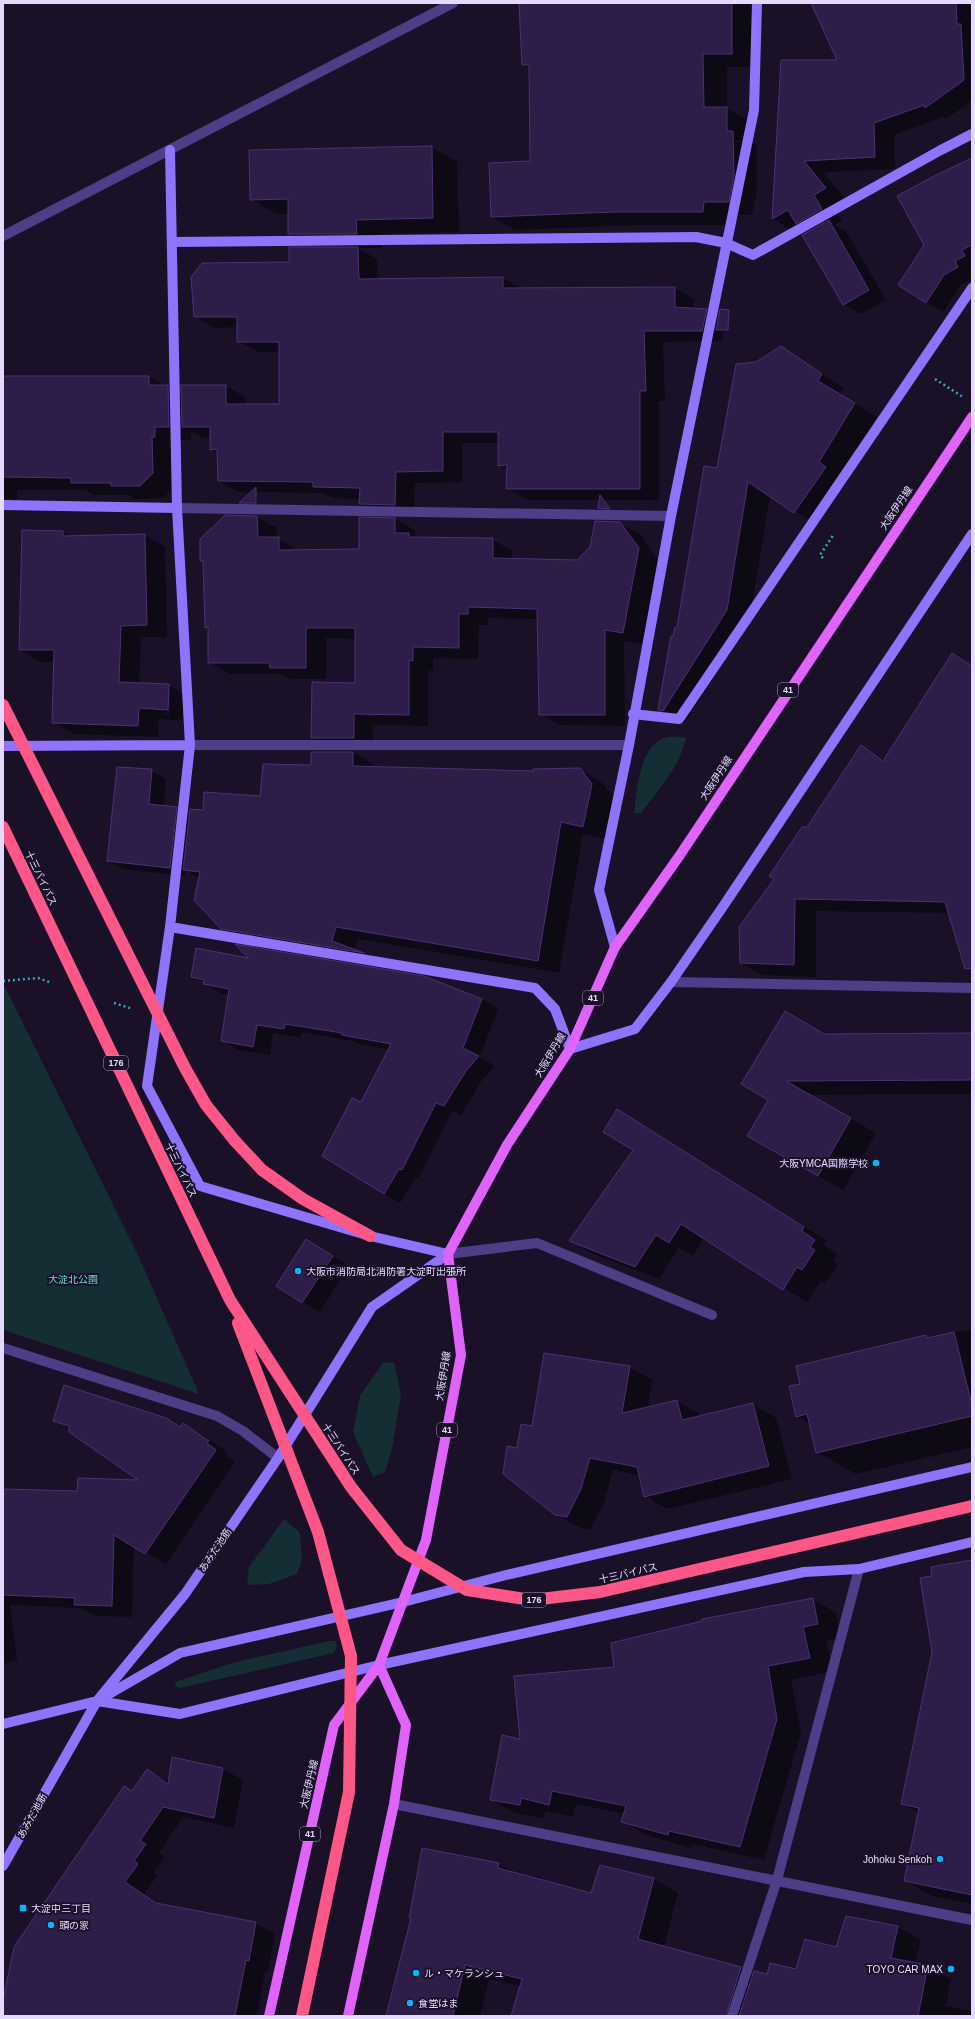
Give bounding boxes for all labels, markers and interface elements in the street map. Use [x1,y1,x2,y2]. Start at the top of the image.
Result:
street label: 大阪伊丹線 [877,484,915,532]
road number: 41 [778,683,798,697]
street label: 大阪伊丹線 [698,754,734,802]
street label: 十三バイパス [23,849,59,907]
road number: 41 [583,991,603,1005]
street label: 大阪伊丹線 [532,1031,568,1079]
road number: 176 [104,1056,128,1070]
street label: 十三バイパス [163,1141,199,1199]
place label: 大阪YMCA国際学校 [779,1158,868,1169]
marker: 大阪YMCA国際学校 [871,1158,881,1168]
marker: 大阪市消防局北消防署大淀町出張所 [293,1266,303,1276]
place label: 大阪市消防局北消防署大淀町出張所 [306,1266,466,1277]
park label: 大淀北公園 [48,1274,98,1285]
street label: 大阪伊丹線 [434,1350,452,1402]
street label: 十三バイパス [320,1421,362,1477]
road number: 41 [437,1423,457,1437]
street label: あみだ池筋 [196,1526,234,1574]
street label: 十三バイパス [598,1561,658,1585]
road number: 176 [522,1593,546,1607]
street label: 大阪伊丹線 [298,1758,320,1810]
street label: あみだ池筋 [15,1791,49,1841]
road number: 41 [300,1827,320,1841]
place label: Johoku Senkoh [863,1854,932,1865]
marker: Johoku Senkoh [935,1854,945,1864]
marker: 大淀中三丁目 [18,1903,28,1913]
place label: 大淀中三丁目 [31,1903,91,1914]
marker: 頭の家 [46,1920,56,1930]
place label: 頭の家 [59,1920,89,1931]
place label: TOYO CAR MAX [867,1964,943,1975]
marker: TOYO CAR MAX [946,1964,956,1974]
marker: ル・マケランシュ [411,1968,421,1978]
place label: ル・マケランシュ [424,1968,504,1979]
marker: 食堂はま [405,1998,415,2008]
place label: 食堂はま [418,1998,458,2009]

